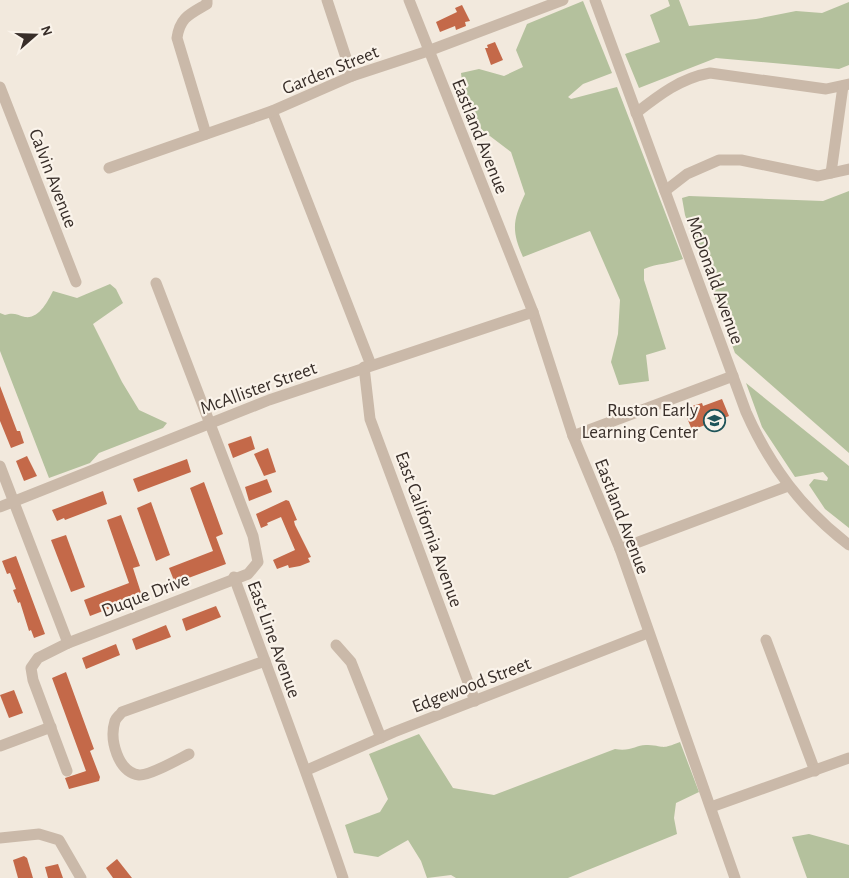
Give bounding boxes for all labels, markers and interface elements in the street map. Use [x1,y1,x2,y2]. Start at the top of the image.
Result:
north arrow [10,10,60,60]
text: N [38,24,55,38]
street label: Garden Street [280,42,381,98]
street label: Eastland Avenue [448,76,511,197]
street label: Calvin Avenue [25,126,80,231]
street label: McDonald Avenue [683,214,746,347]
street label: McAllister Street [198,359,319,418]
place label: Ruston Early Learning Center [582,401,698,442]
school or university icon: Ruston Early Learning Center [702,408,726,432]
street label: East California Avenue [392,449,466,610]
street label: Eastland Avenue [591,456,652,577]
street label: Duque Drive [99,570,192,621]
street label: East Line Avenue [244,578,304,701]
street label: Edgewood Street [410,654,533,717]

